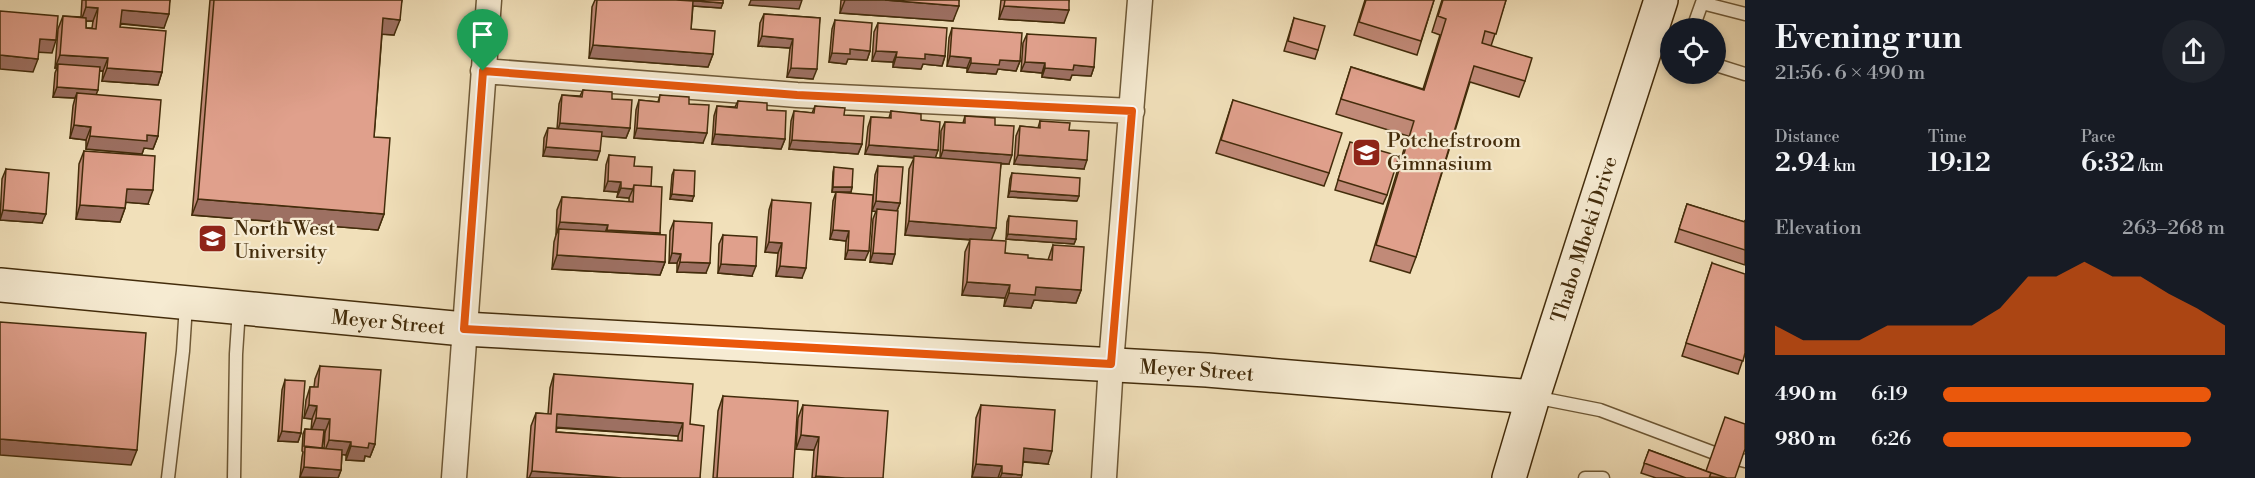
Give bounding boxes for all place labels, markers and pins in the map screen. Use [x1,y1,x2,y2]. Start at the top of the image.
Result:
pin [457,9,508,71]
place label: Potchefstroom Gimnasium [1387,129,1521,177]
school or university icon: Potchefstroom Gimnasium [1350,136,1382,168]
place label: North West University [234,217,335,265]
school or university icon: North West University [197,223,229,255]

